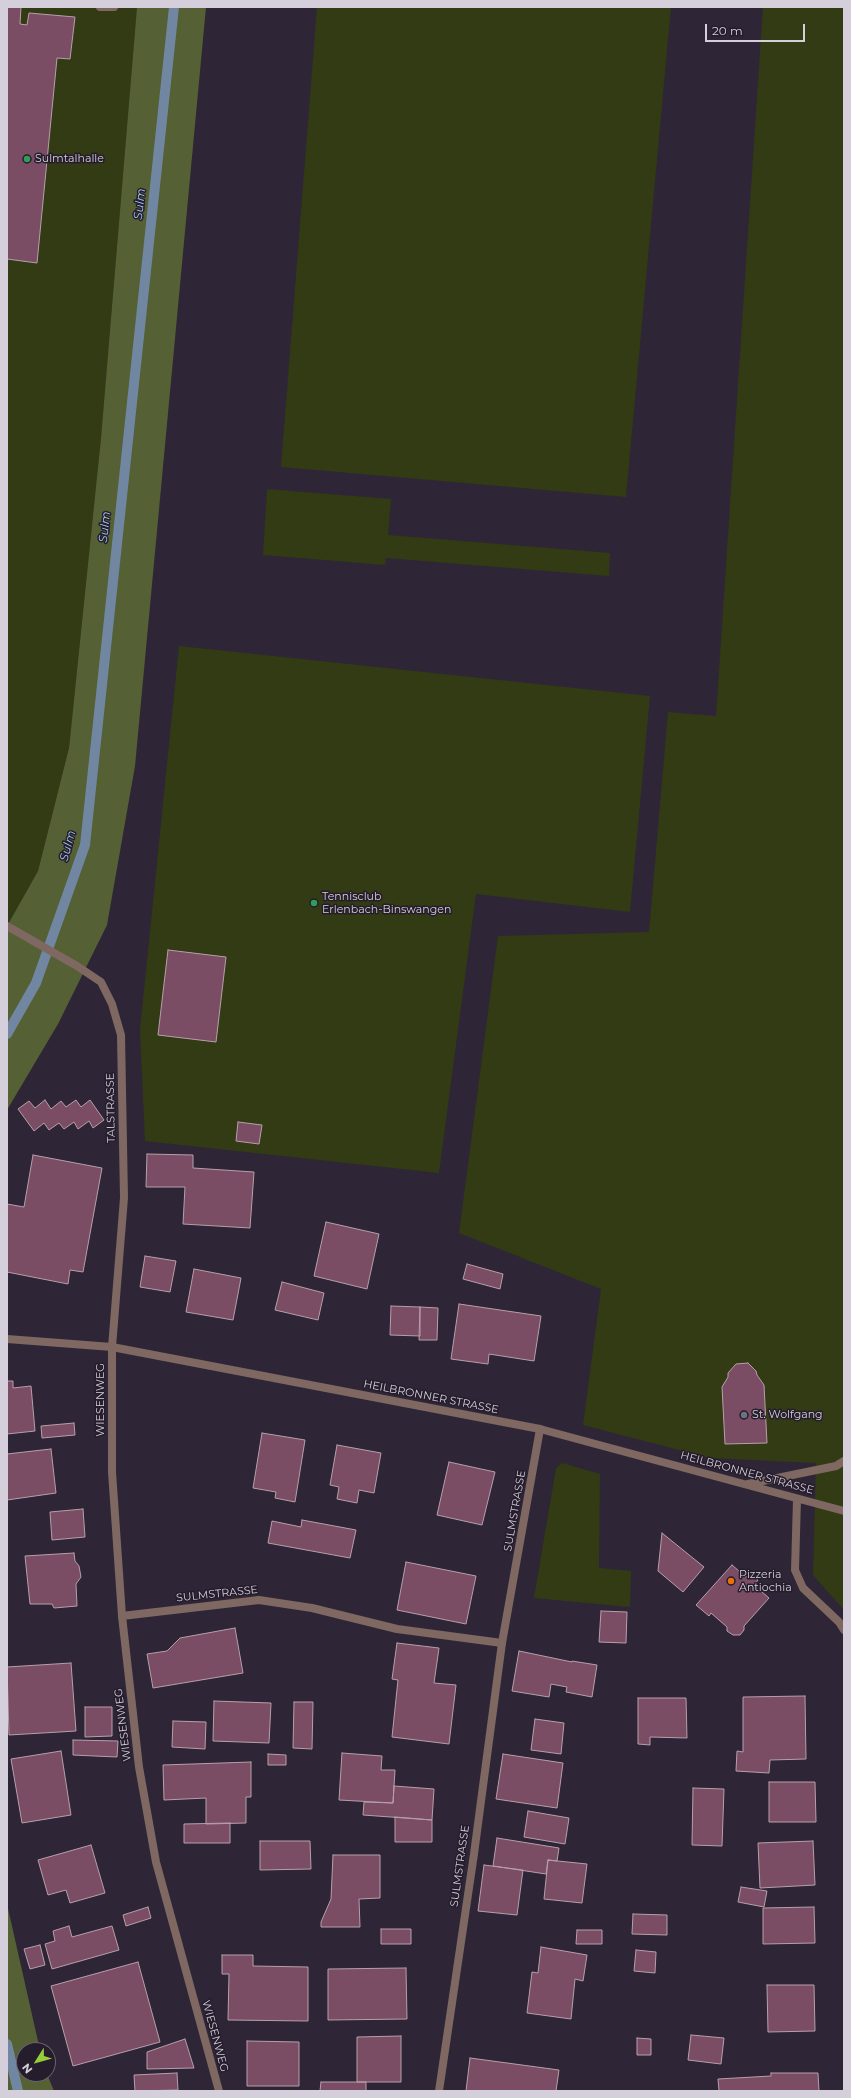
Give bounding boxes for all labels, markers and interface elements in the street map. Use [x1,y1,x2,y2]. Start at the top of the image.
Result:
scale bar [707,16,807,42]
text: 20 m [712,23,743,38]
place label: Sulmtalhalle [35,152,104,166]
marker: Sulmtalhalle [22,154,32,164]
water label: Sulm [131,188,149,220]
water label: Sulm [96,511,114,543]
water label: Sulm [57,829,79,863]
place label: Tennisclub Erlenbach-Binswangen [322,890,451,916]
marker: Tennisclub Erlenbach-Binswangen [309,898,319,908]
street label: TALSTRASSE [104,1073,118,1143]
street label: WIESENWEG [94,1363,108,1437]
street label: HEILBRONNER STRASSE [362,1377,500,1417]
place label: St. Wolfgang [752,1408,823,1422]
marker: St. Wolfgang [739,1410,749,1420]
street label: HEILBRONNER STRASSE [679,1449,815,1497]
street label: SULMSTRASSE [501,1469,529,1553]
place label: Pizzeria Antiochia [739,1568,792,1594]
marker: Pizzeria Antiochia [726,1576,736,1586]
street label: SULMSTRASSE [175,1583,259,1605]
street label: WIESENWEG [112,1688,134,1762]
street label: SULMSTRASSE [448,1824,472,1908]
street label: WIESENWEG [199,1999,231,2073]
north arrow [16,2042,56,2082]
text: N [19,2061,35,2076]

